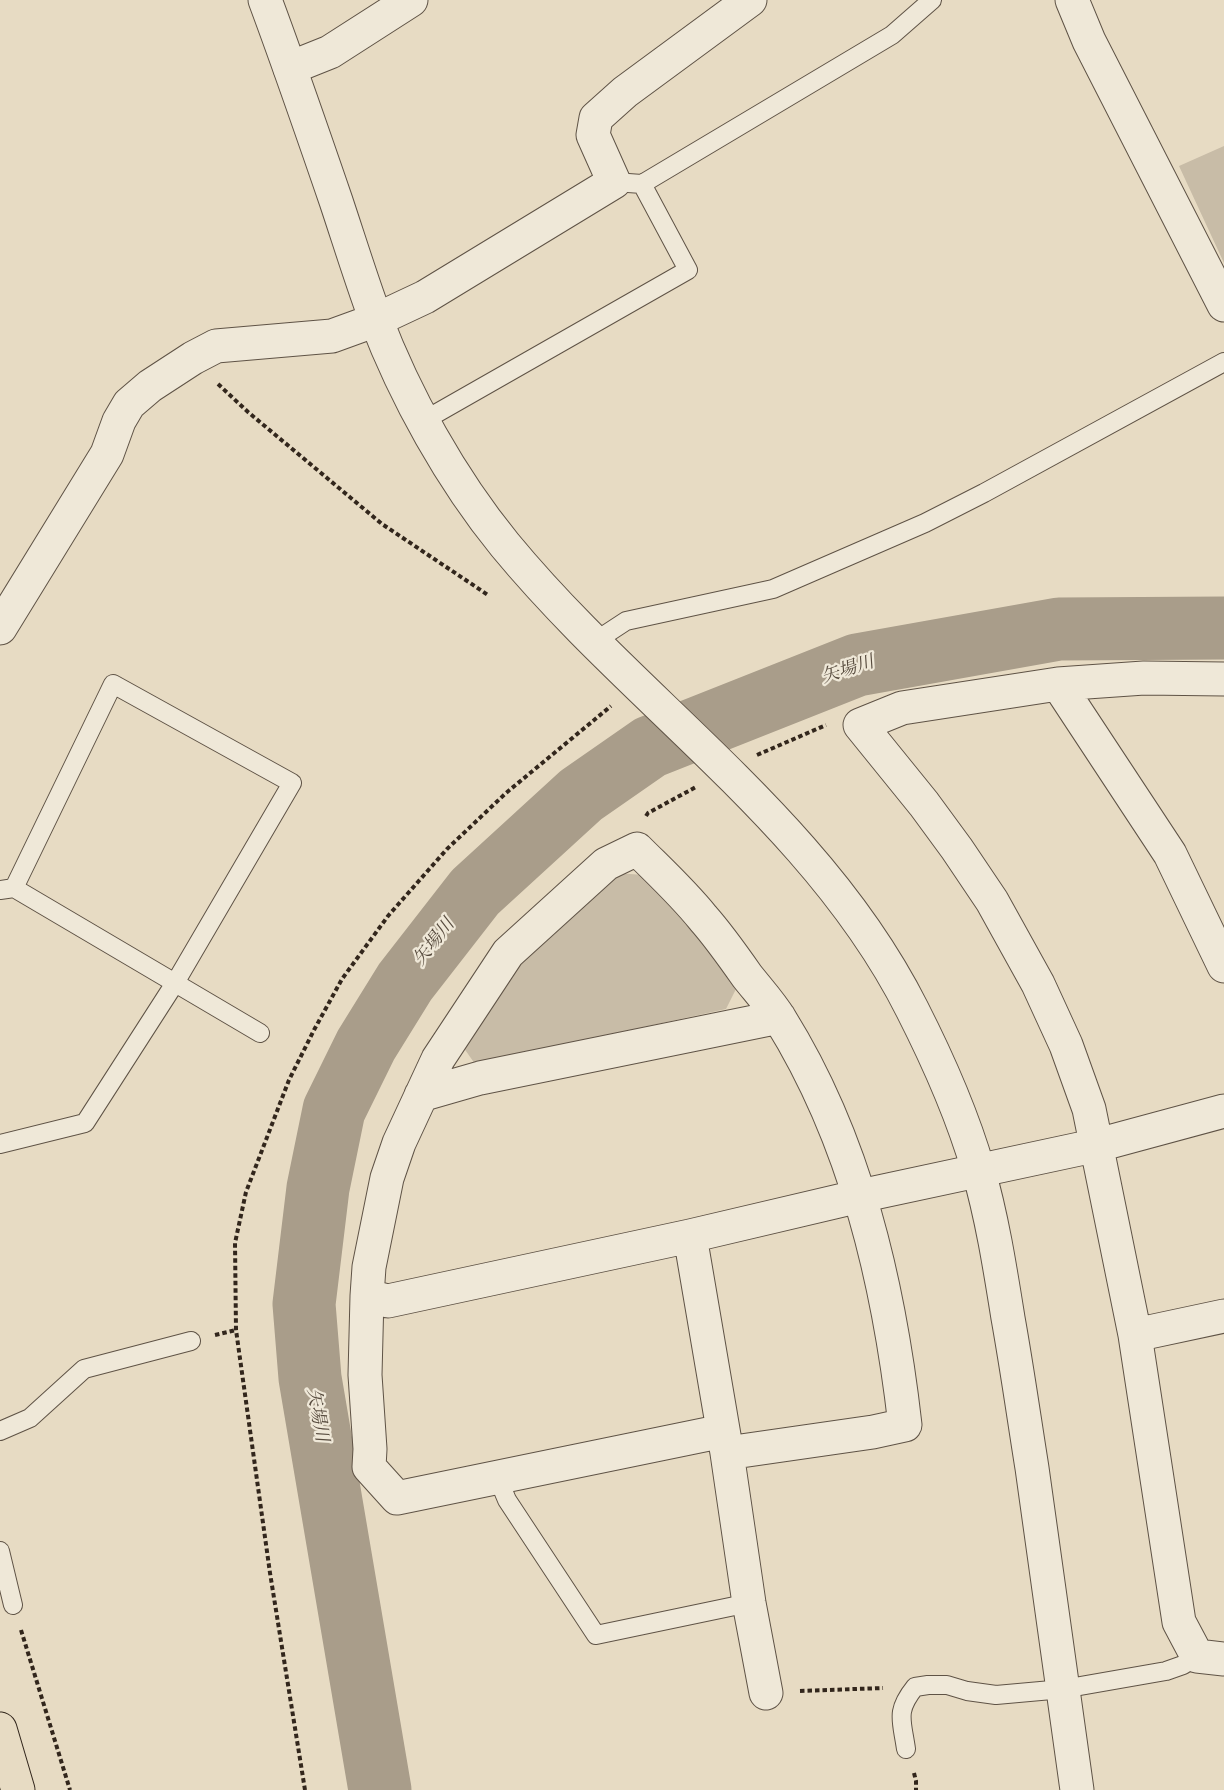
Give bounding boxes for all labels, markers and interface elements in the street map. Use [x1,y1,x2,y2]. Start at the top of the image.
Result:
water label: 矢場川 [819,652,877,690]
water label: 矢場川 [410,915,460,971]
water label: 矢場川 [301,1387,331,1443]

